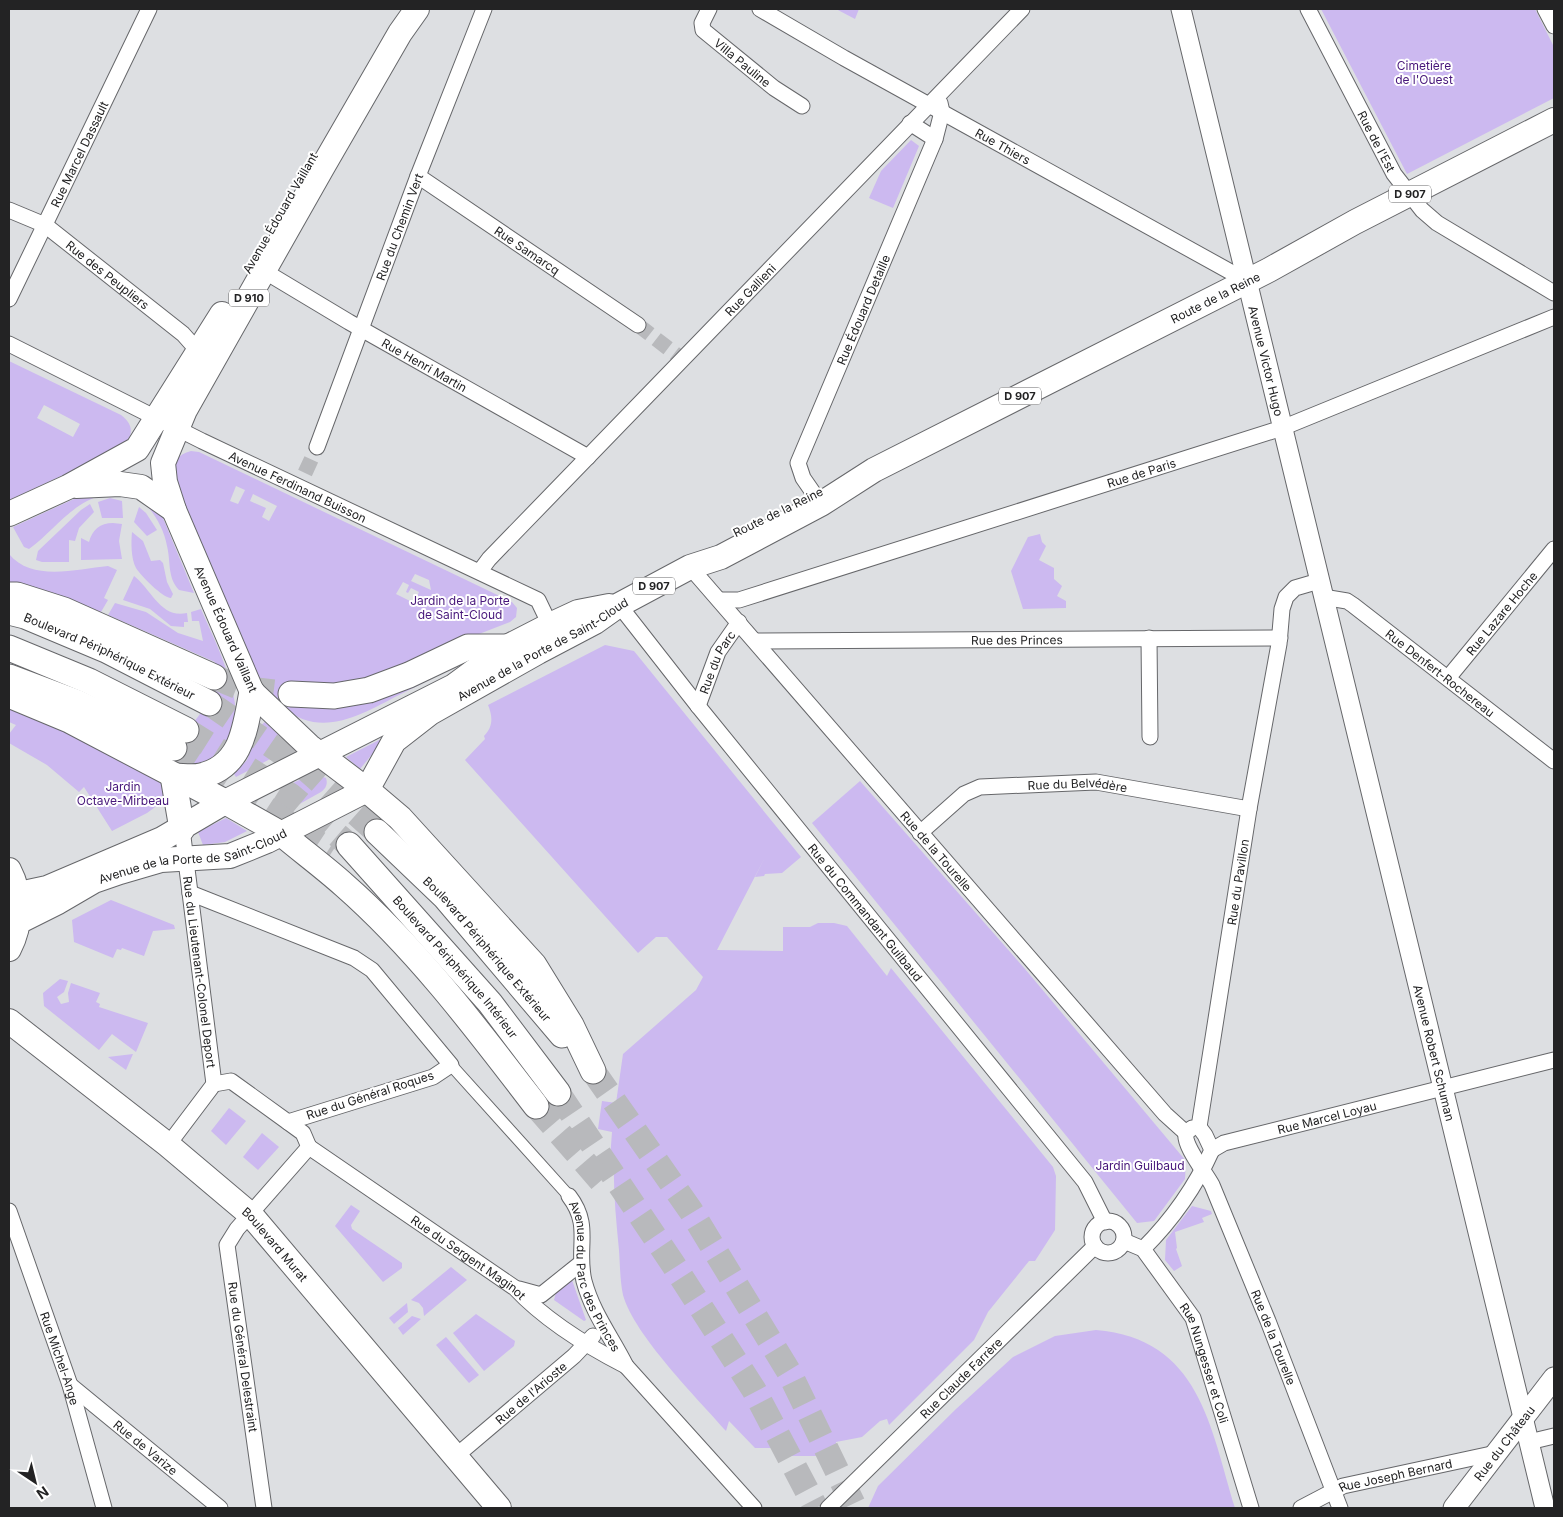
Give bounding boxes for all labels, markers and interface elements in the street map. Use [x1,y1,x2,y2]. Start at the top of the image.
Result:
street label: Villa Pauline [711,35,774,90]
park label: Cimetière de l'Ouest [1395,58,1453,87]
street label: Rue Marcel Dassault [47,98,111,210]
street label: Rue de l'Est [1355,108,1399,174]
street label: Rue Thiers [973,125,1033,167]
street label: Avenue Édouard Vaillant [239,150,321,276]
street label: Rue du Chemin Vert [372,171,426,282]
road number: D 907 [1389,185,1431,202]
street label: Rue Samarcq [492,223,563,277]
street label: Rue des Peupliers [63,237,152,312]
street label: Rue Édouard Detaille [833,252,893,367]
street label: Rue Gallieni [721,260,779,319]
street label: Route de la Reine [1168,268,1262,326]
road number: D 910 [229,290,269,306]
street label: Avenue Victor Hugo [1246,304,1287,418]
street label: Rue Henri Martin [379,335,470,395]
road number: D 907 [999,388,1041,404]
street label: Avenue Ferdinand Buisson [227,447,369,525]
street label: Rue de Paris [1105,455,1178,490]
street label: Route de la Reine [731,484,825,540]
street label: Avenue Édouard Vaillant [191,563,261,695]
street label: Rue Lazare Hoche [1463,568,1540,658]
road number: D 907 [633,578,675,594]
park label: Jardin de la Porte de Saint-Cloud [410,593,510,622]
street label: Avenue de la Porte de Saint-Cloud [454,594,631,704]
street label: Boulevard Périphérique Extérieur [22,609,198,702]
street label: Rue Denfert-Rochereau [1383,626,1498,720]
street label: Rue du Parc [696,627,738,696]
street label: Rue des Princes [971,632,1063,647]
street label: Rue du Belvédère [1027,774,1129,795]
park label: Jardin Octave-Mirbeau [77,779,169,808]
street label: Rue de la Tourelle [898,808,975,894]
street label: Avenue de la Porte de Saint-Cloud [96,825,289,886]
street label: Rue du Pavillon [1223,838,1252,926]
street label: Rue du Commandant Guilbaud [805,840,926,984]
street label: Boulevard Périphérique Extérieur [420,873,555,1025]
street label: Rue du Lieutenant-Colonel Deport [180,875,219,1069]
street label: Boulevard Périphérique Intérieur [390,892,522,1042]
street label: Avenue Robert Schuman [1411,983,1458,1122]
street label: Rue du Général Roques [304,1067,436,1123]
street label: Rue Marcel Loyau [1276,1097,1378,1137]
park label: Jardin Guilbaud [1095,1158,1185,1173]
street label: Avenue du Parc des Princes [566,1198,624,1354]
street label: Boulevard Murat [239,1203,311,1284]
street label: Rue du Sergent Maginot [408,1212,529,1303]
street label: Rue du Général Delestraint [225,1281,261,1433]
street label: Rue de la Tourelle [1248,1287,1299,1387]
street label: Rue Nungesser et Coli [1177,1300,1232,1425]
street label: Rue Michel-Ange [37,1310,83,1407]
street label: Rue Claude Farrère [916,1334,1005,1421]
street label: Rue de l'Arioste [492,1358,569,1427]
street label: Rue du Château [1470,1403,1538,1483]
street label: Rue de Varize [111,1416,181,1478]
street label: Rue Joseph Bernard [1336,1455,1453,1495]
north arrow [10,1457,60,1507]
text: N [33,1483,52,1503]

